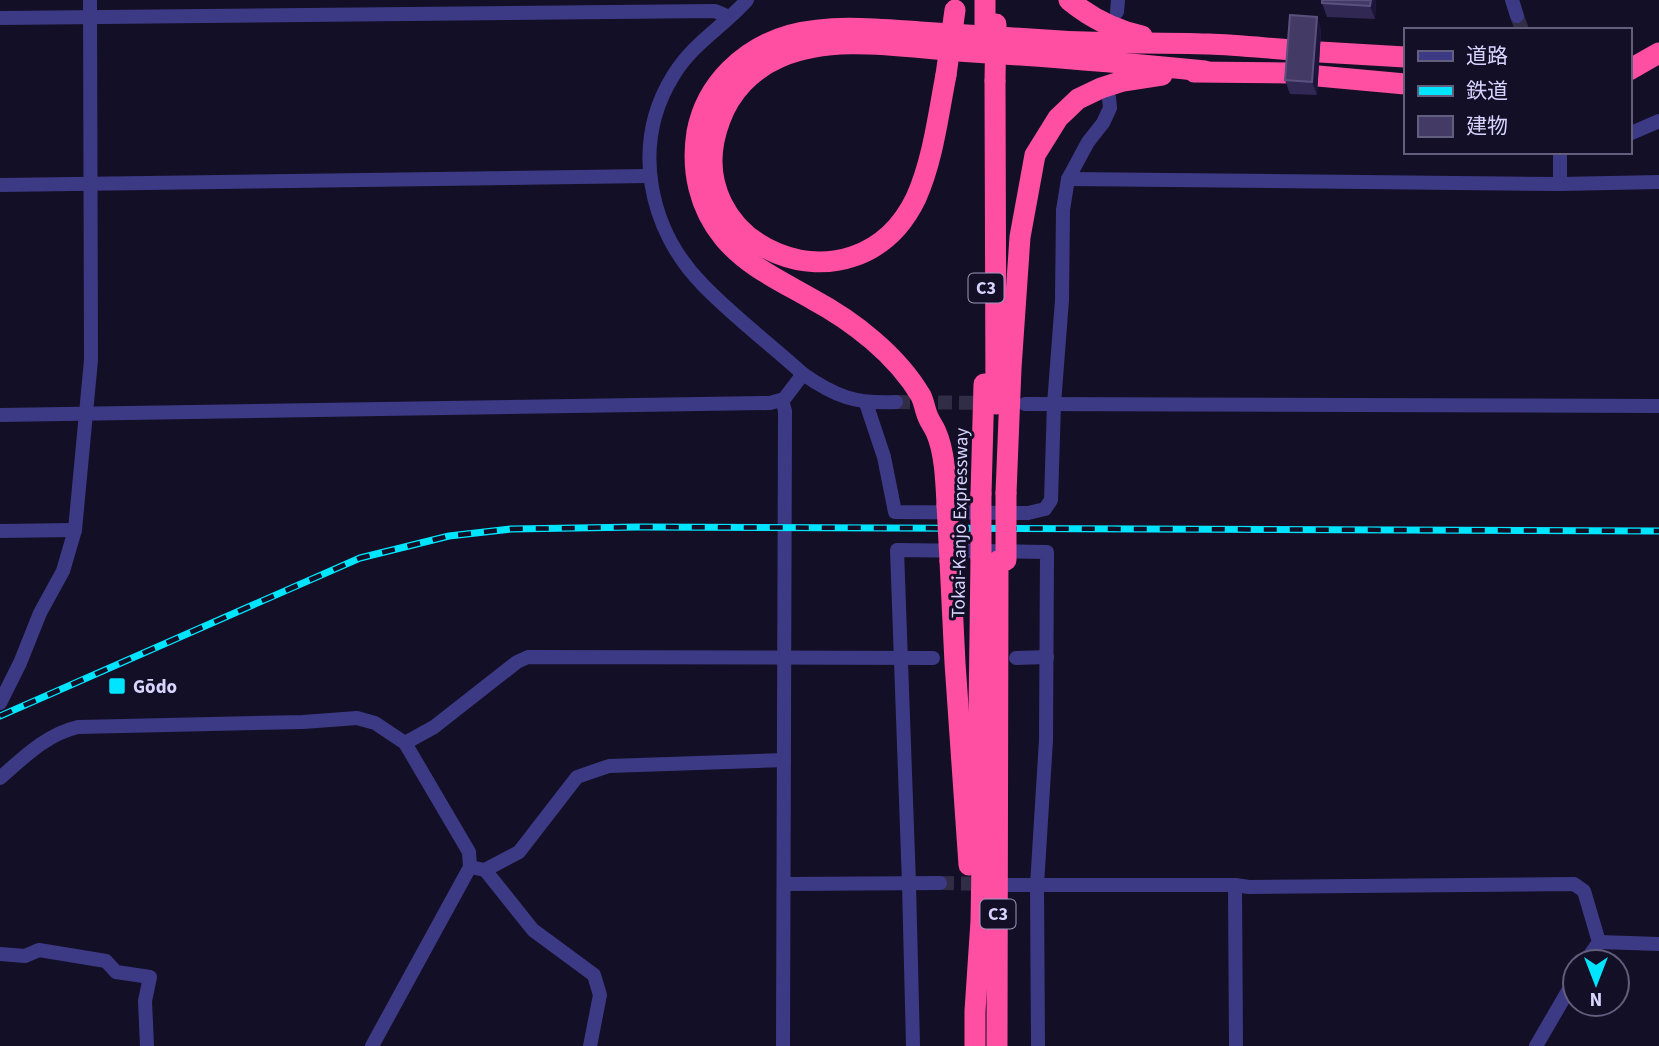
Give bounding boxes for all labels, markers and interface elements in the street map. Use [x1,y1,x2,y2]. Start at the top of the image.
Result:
legend [1404,28,1631,154]
text: 道路 [1466,41,1508,71]
text: 鉄道 [1466,76,1508,106]
text: 建物 [1466,111,1508,141]
road number: C3 [968,274,1004,302]
street label: Tokai-Kanjo Expressway [945,427,976,618]
place label: Gōdo [133,674,177,701]
marker: Gōdo [107,676,127,696]
road number: C3 [981,900,1016,929]
north arrow [1561,948,1631,1018]
text: N [1590,985,1602,1012]

